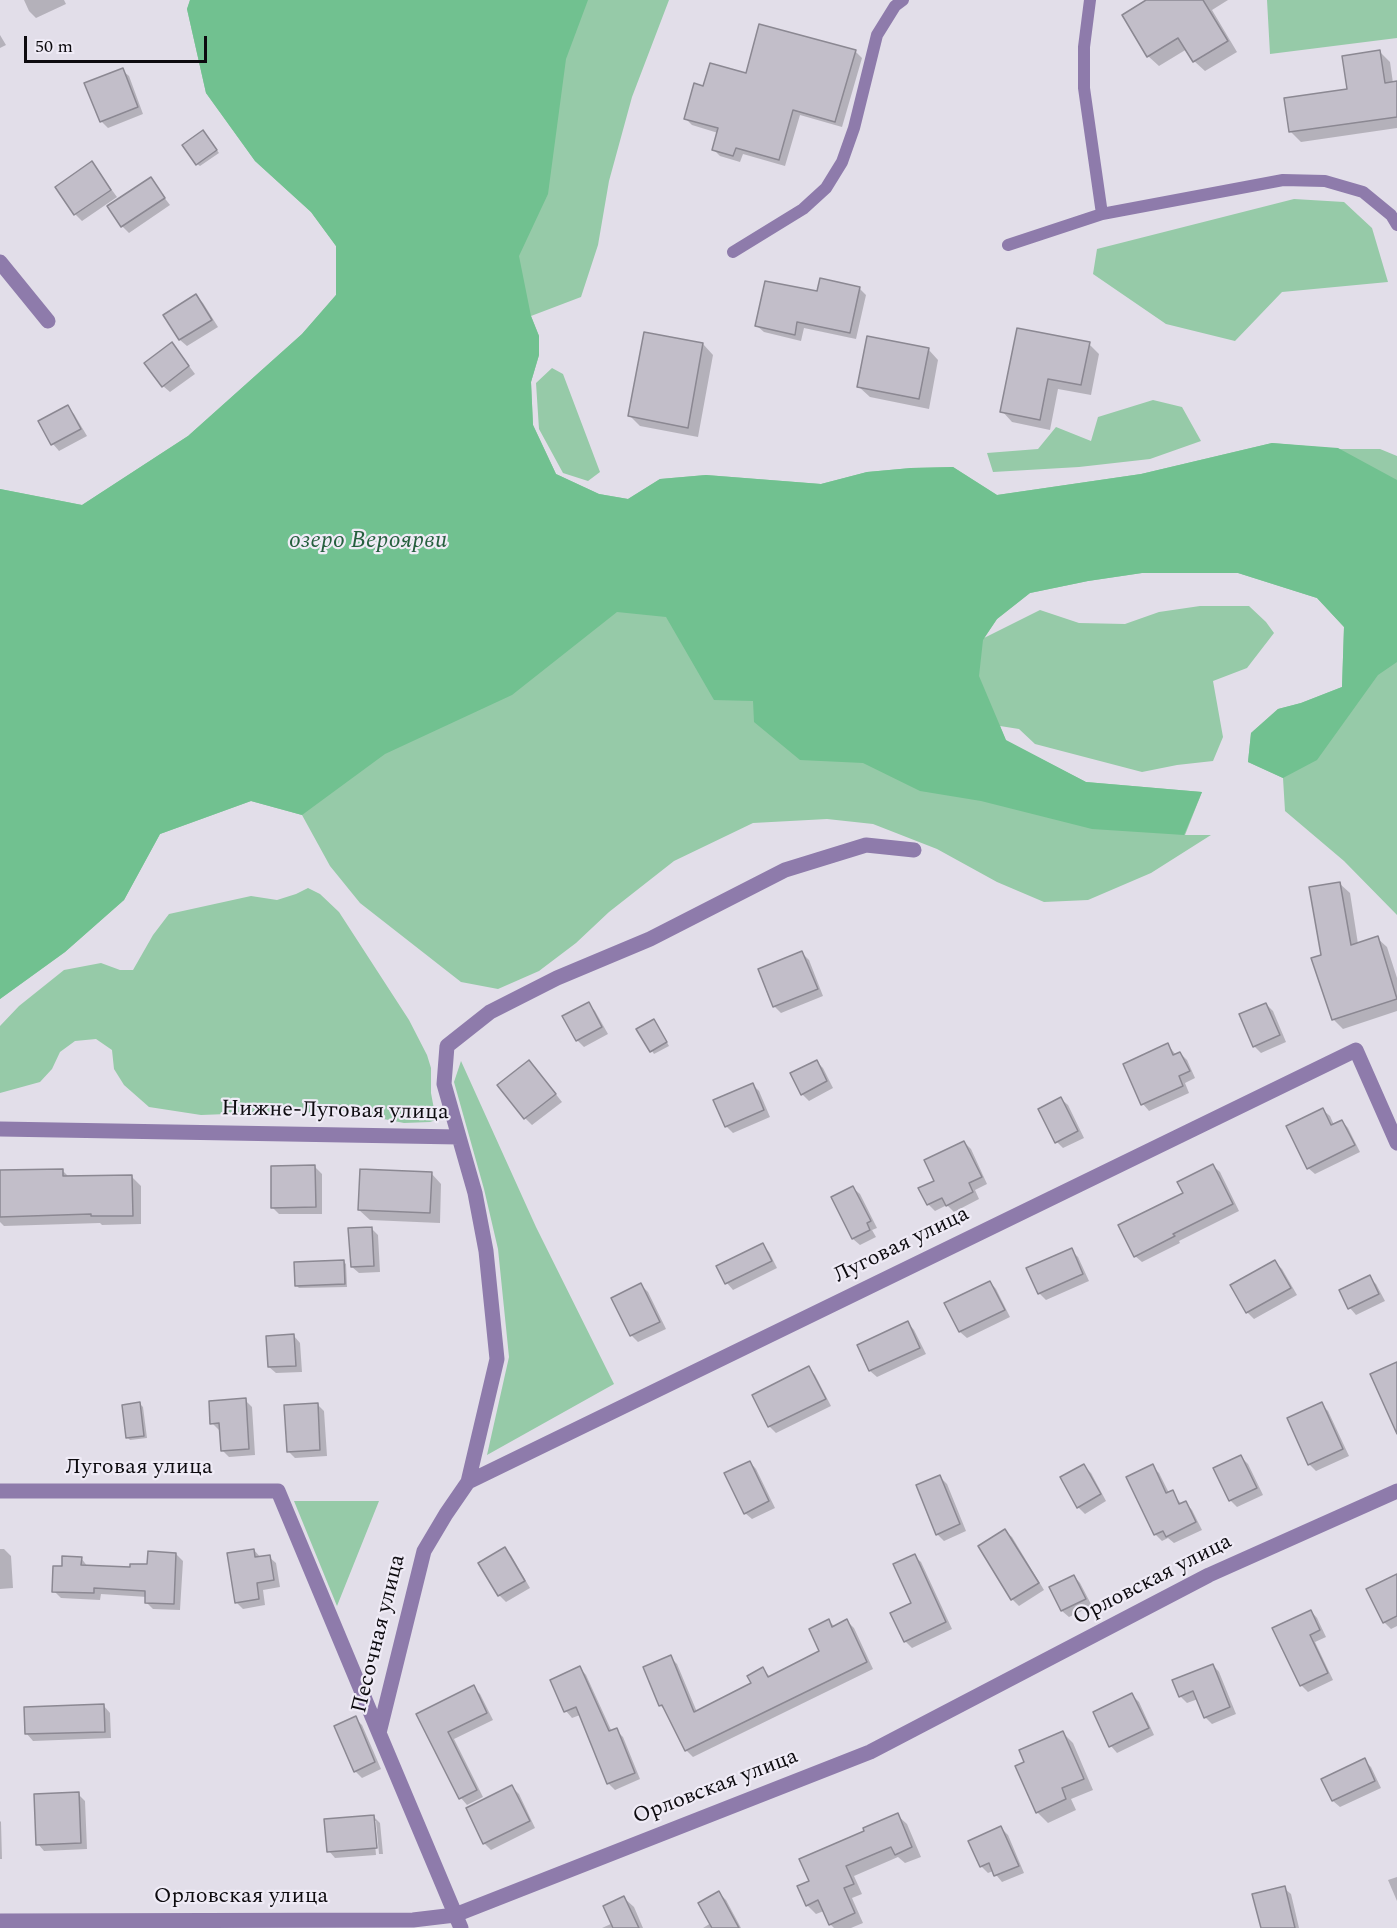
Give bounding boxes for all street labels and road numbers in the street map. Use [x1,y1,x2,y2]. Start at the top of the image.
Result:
street label: Нижне-Луговая улица [221,1097,449,1127]
street label: Луговая улица [830,1202,974,1290]
street label: Луговая улица [65,1456,213,1482]
street label: Орловская улица [1069,1530,1237,1632]
street label: Песочная улица [348,1552,412,1716]
street label: Орловская улица [630,1744,802,1832]
street label: Орловская улица [154,1885,328,1911]

